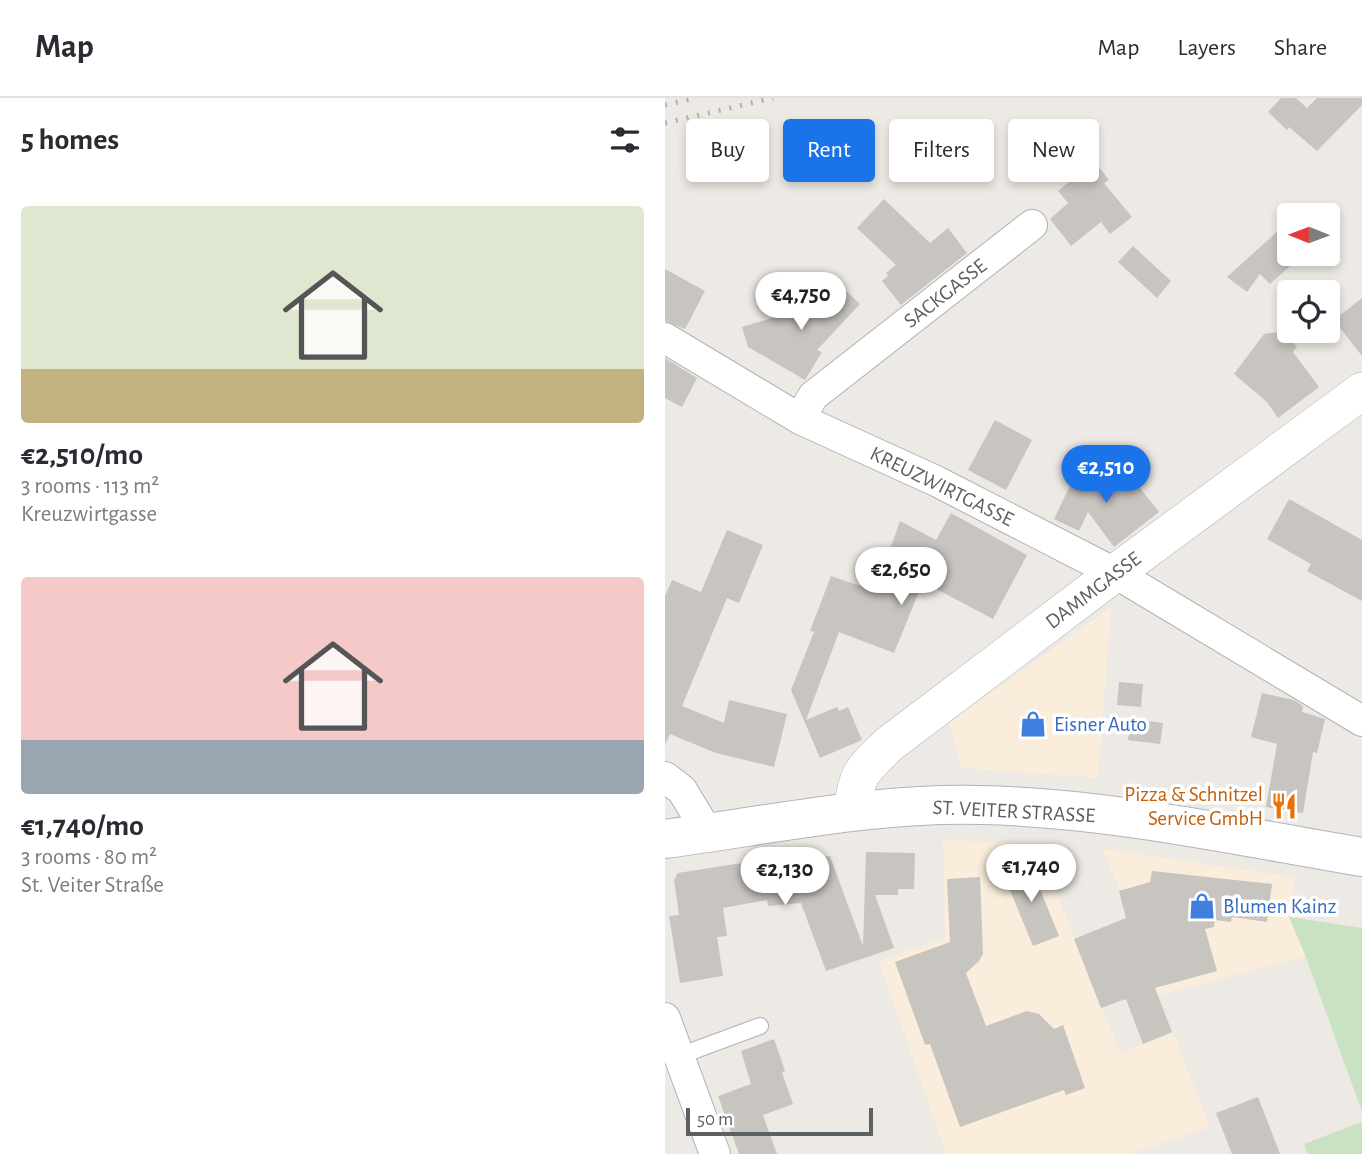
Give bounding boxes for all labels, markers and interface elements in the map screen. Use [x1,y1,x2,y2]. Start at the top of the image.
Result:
text: Map [35,31,94,64]
text: Map [1097,36,1139,60]
text: Layers [1177,36,1236,60]
text: Share [1274,36,1327,60]
chip: Buy [686,119,769,182]
chip: Rent [783,119,875,182]
chip: Filters [889,119,994,182]
chip: New [1008,119,1099,182]
icon: filters [606,121,644,159]
text: 5 homes [21,125,119,155]
north arrow [1277,203,1341,266]
map controls [1277,203,1340,343]
icon: home [270,252,396,378]
street label: SACKGASSE [900,255,991,332]
pin: €4,750 [744,272,858,332]
button: locate [1277,280,1340,343]
text: €4,750 [771,283,831,306]
text: €2,510/mo [21,440,143,470]
street label: KREUZWIRTGASSE [867,443,1017,530]
pin: €2,510 [1049,446,1163,505]
text: €2,510 [1077,456,1135,479]
text: 3 rooms · 113 m² [21,475,159,498]
text: Kreuzwirtgasse [21,503,157,526]
pin: €2,650 [844,547,958,607]
street label: DAMMGASSE [1042,548,1145,633]
text: €2,650 [871,558,931,581]
icon: home [270,623,396,749]
shop icon: Eisner Auto [1018,709,1048,739]
place label: Eisner Auto [1054,714,1147,735]
place label: Pizza & Schnitzel Service GmbH [1124,784,1263,829]
restaurant icon: Pizza & Schnitzel Service GmbH [1269,791,1299,821]
street label: ST. VEITER STRASSE [932,797,1096,826]
text: €1,740/mo [21,811,144,841]
pin: €1,740 [974,844,1088,904]
text: 3 rooms · 80 m² [21,846,157,869]
pin: €2,130 [728,848,842,907]
text: €1,740 [1002,855,1060,878]
text: €2,130 [756,858,814,881]
text: St. Veiter Straße [21,874,164,897]
shop icon: Blumen Kainz [1187,891,1217,921]
place label: Blumen Kainz [1223,896,1336,917]
scale bar [686,1105,873,1137]
text: 50 m [697,1110,733,1129]

